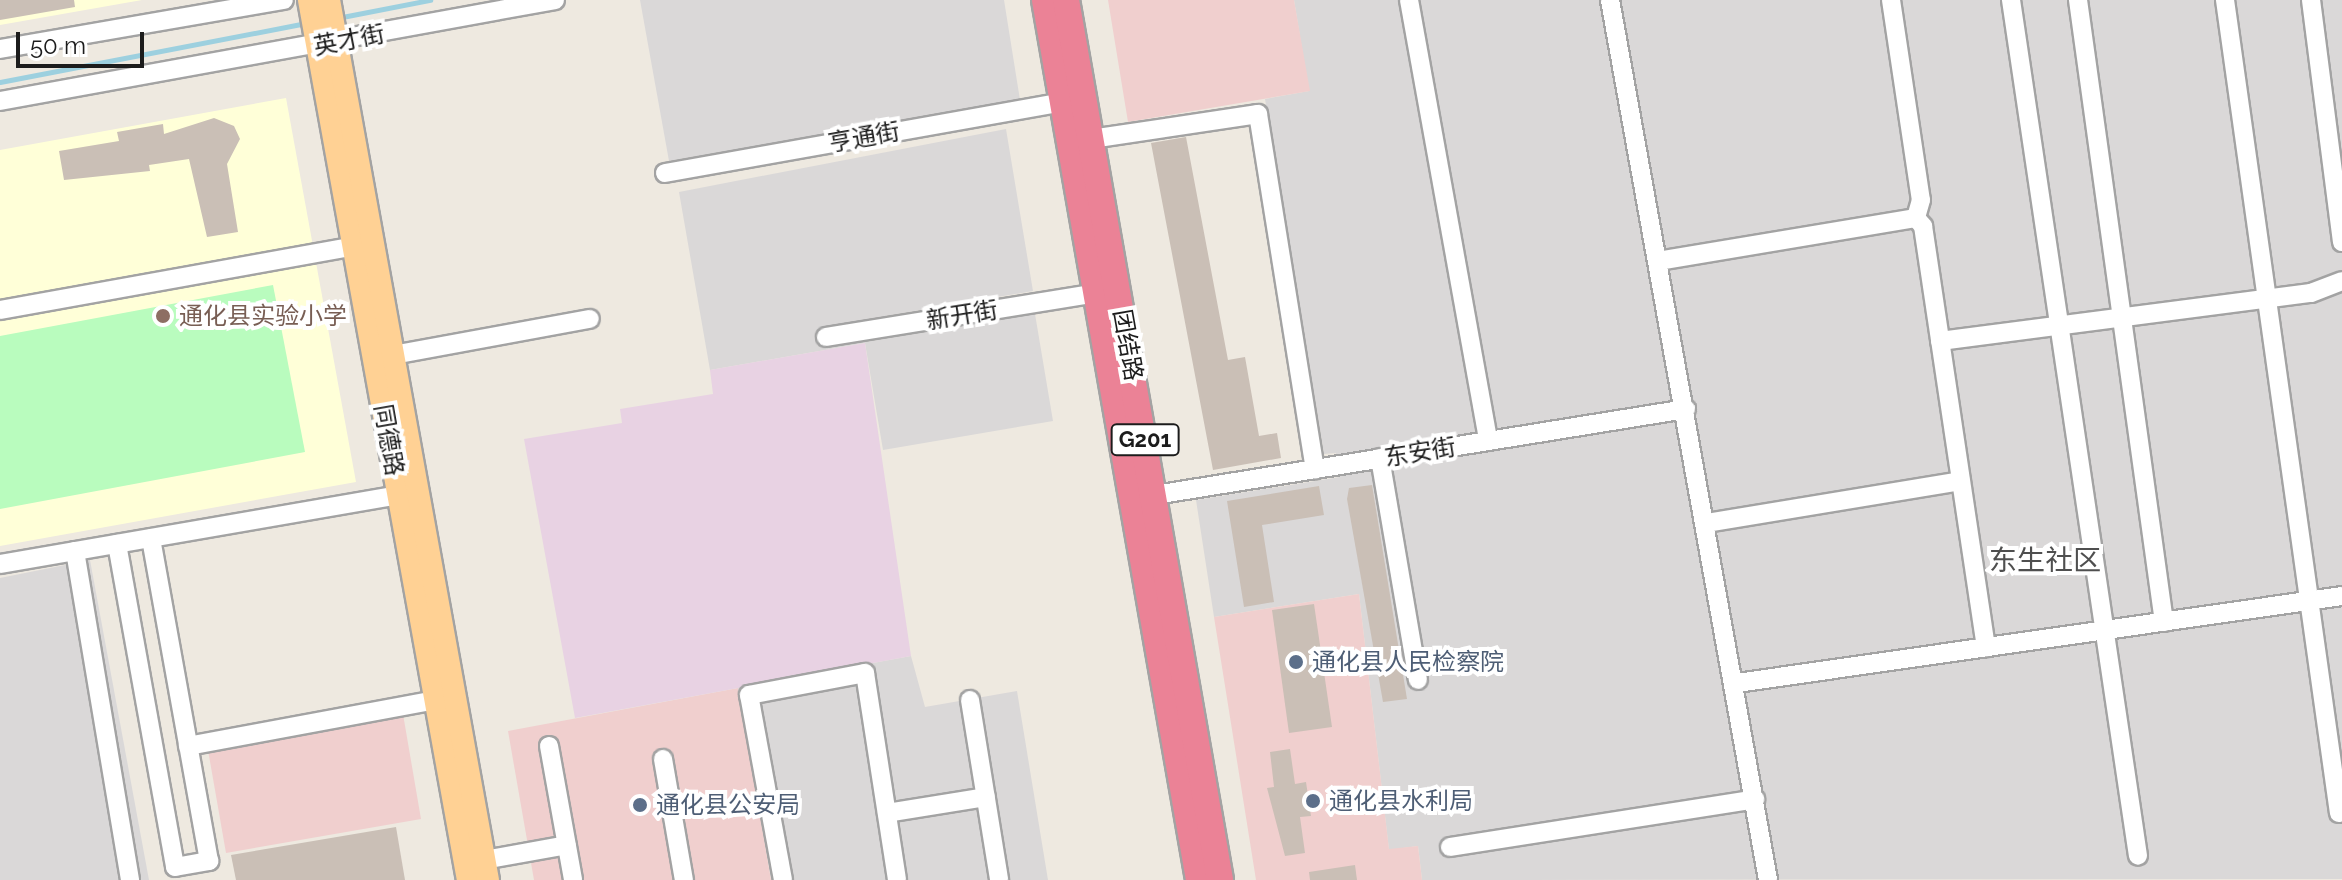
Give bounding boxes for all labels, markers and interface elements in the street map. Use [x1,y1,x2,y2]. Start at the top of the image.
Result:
scale bar [20,16,148,66]
street label: 英才街 [311,19,387,61]
text: 50 m [30,31,86,60]
street label: 亨通街 [826,117,902,157]
street label: 新开街 [924,295,1000,335]
place label: 通化县实验小学 [179,302,347,330]
marker: 通化县实验小学 [154,307,172,325]
street label: 团结路 [1108,307,1148,383]
street label: 同德路 [369,402,409,478]
road number: G201 [1109,422,1181,458]
street label: 东安街 [1382,432,1458,472]
district label: 东生社区 [1989,544,2101,578]
place label: 通化县人民检察院 [1312,648,1504,676]
marker: 通化县人民检察院 [1287,653,1305,671]
place label: 通化县水利局 [1329,787,1473,815]
place label: 通化县公安局 [656,791,800,819]
marker: 通化县水利局 [1304,792,1322,810]
marker: 通化县公安局 [631,796,649,814]

